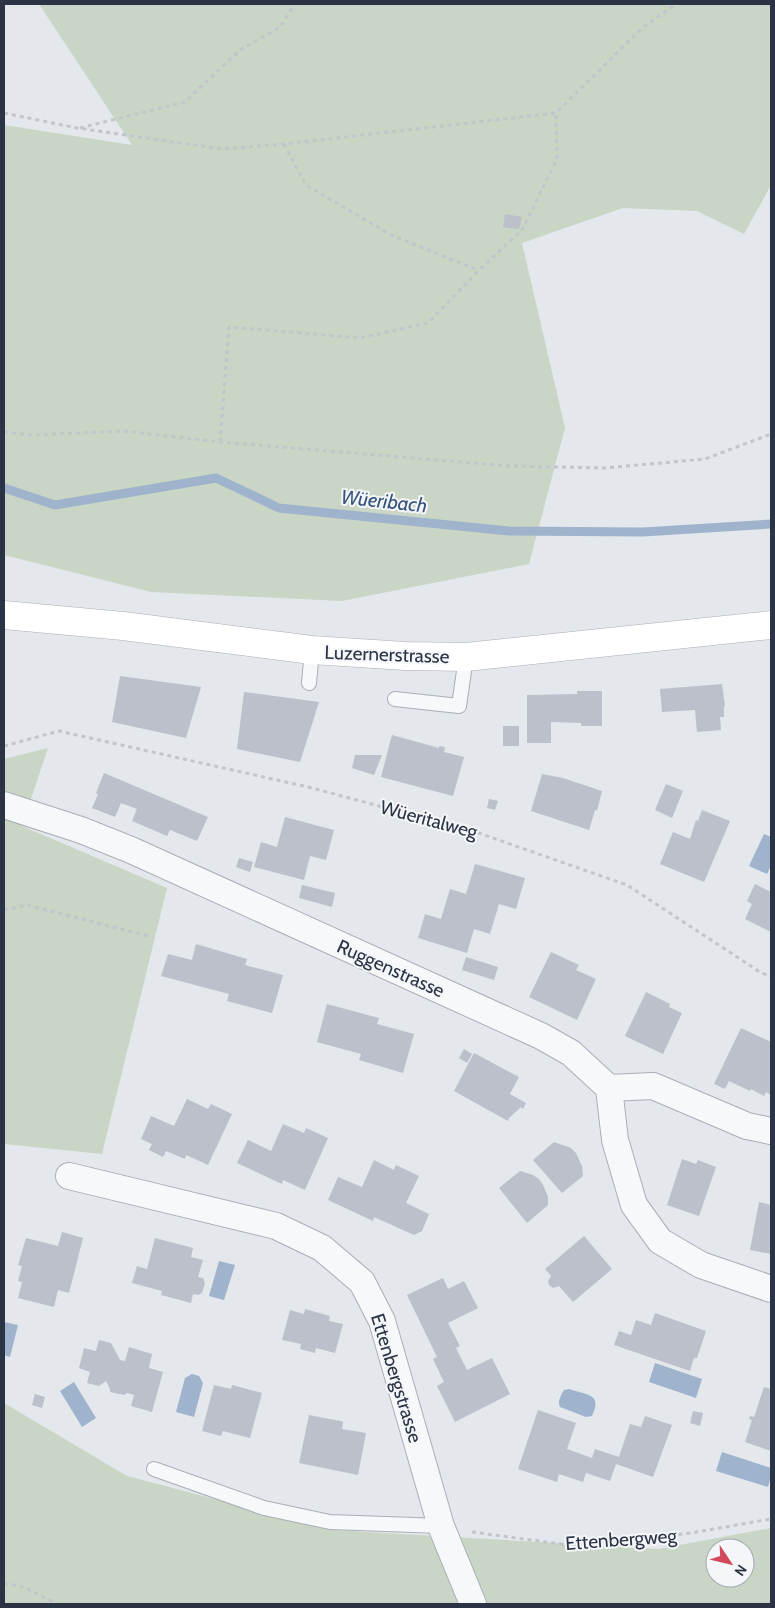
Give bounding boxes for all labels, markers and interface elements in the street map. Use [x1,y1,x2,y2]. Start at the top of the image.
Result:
water label: Wüeribach [340,485,428,517]
street label: Luzernerstrasse [324,641,450,668]
street label: Wüeritalweg [378,795,481,844]
street label: Ruggenstrasse [334,935,448,1002]
street label: Ettenbergstrasse [366,1311,427,1446]
street label: Ettenbergweg [564,1524,678,1555]
north arrow [705,1538,755,1588]
text: N [730,1561,751,1580]

